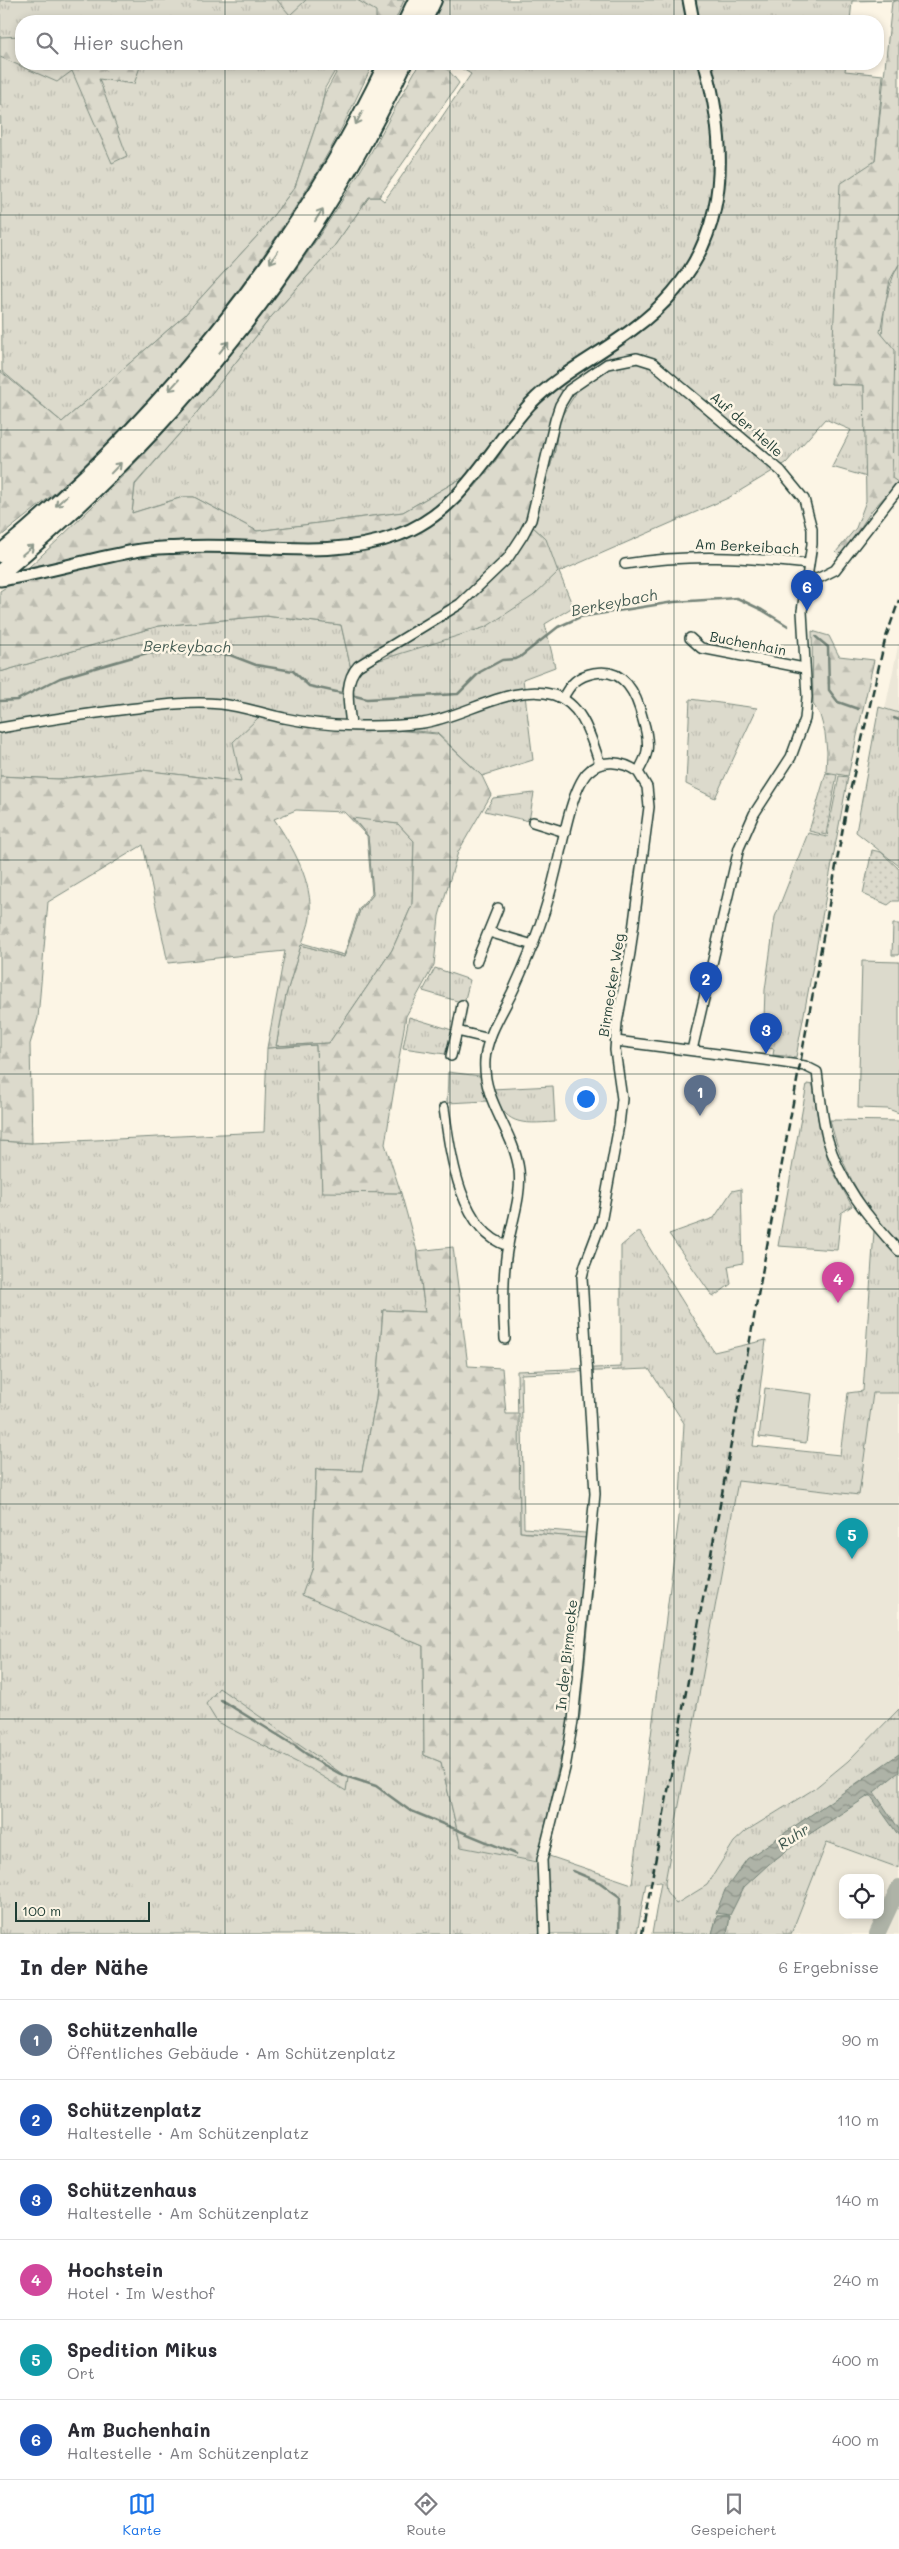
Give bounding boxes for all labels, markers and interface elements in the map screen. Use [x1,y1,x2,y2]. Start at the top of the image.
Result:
search box [15,15,884,70]
icon: search [33,29,61,57]
text: Hier suchen [73,30,184,55]
one-way arrow [354,111,364,126]
one-way arrow [314,208,324,222]
one-way arrow [269,250,279,264]
one-way arrow [219,341,230,354]
one-way arrow [168,378,180,391]
street label: Auf der Helle [707,387,787,461]
one-way arrow [110,463,122,475]
one-way arrow [54,495,67,507]
street label: Am Berkeibach [695,534,799,558]
one-way arrow [21,544,34,555]
pin: 6 [791,570,823,611]
water label: Berkeybach [569,584,659,620]
street label: Buchenhain [708,626,788,660]
water label: Berkeybach [143,635,231,657]
street label: Birmecker Weg [593,932,629,1038]
pin: 2 [690,962,722,1003]
pin: 3 [750,1013,782,1054]
pin: 1 [684,1075,716,1116]
your location [573,1086,599,1112]
pin: 4 [822,1262,854,1303]
pin: 5 [836,1518,868,1559]
street label: In der Birmecke [551,1599,581,1711]
water label: Ruhr [773,1818,813,1854]
map controls [839,1874,884,1919]
button: locate [839,1874,884,1919]
scale bar [15,1899,150,1922]
text: 100 m [22,1901,61,1920]
text: In der Nähe [20,1953,148,1980]
text: 6 Ergebnisse [778,1956,879,1977]
text: Schützenhalle [67,2017,198,2042]
text: 1 [32,2029,40,2050]
text: 90 m [842,2029,879,2050]
text: Öffentliches Gebäude · Am Schützenplatz [67,2042,396,2063]
text: Schützenplatz [67,2097,202,2122]
text: 2 [32,2109,40,2130]
text: 110 m [837,2109,879,2130]
text: Haltestelle · Am Schützenplatz [67,2122,309,2143]
text: Schützenhaus [67,2177,197,2202]
text: 3 [31,2189,41,2210]
text: 140 m [835,2189,879,2210]
text: Haltestelle · Am Schützenplatz [67,2202,309,2223]
text: Hochstein [67,2257,163,2282]
text: 4 [31,2269,41,2290]
text: 240 m [833,2269,879,2290]
text: Hotel · Im Westhof [67,2282,214,2303]
text: Spedition Mikus [67,2337,217,2362]
text: 5 [31,2349,41,2370]
text: 400 m [832,2349,879,2370]
text: Ort [67,2362,95,2383]
text: Am Buchenhain [67,2417,211,2442]
text: 6 [31,2429,41,2450]
text: 400 m [832,2429,879,2450]
text: Haltestelle · Am Schützenplatz [67,2442,309,2463]
tab: Karte [122,2490,162,2539]
tab: Route [406,2490,446,2539]
tab: Gespeichert [691,2490,777,2539]

